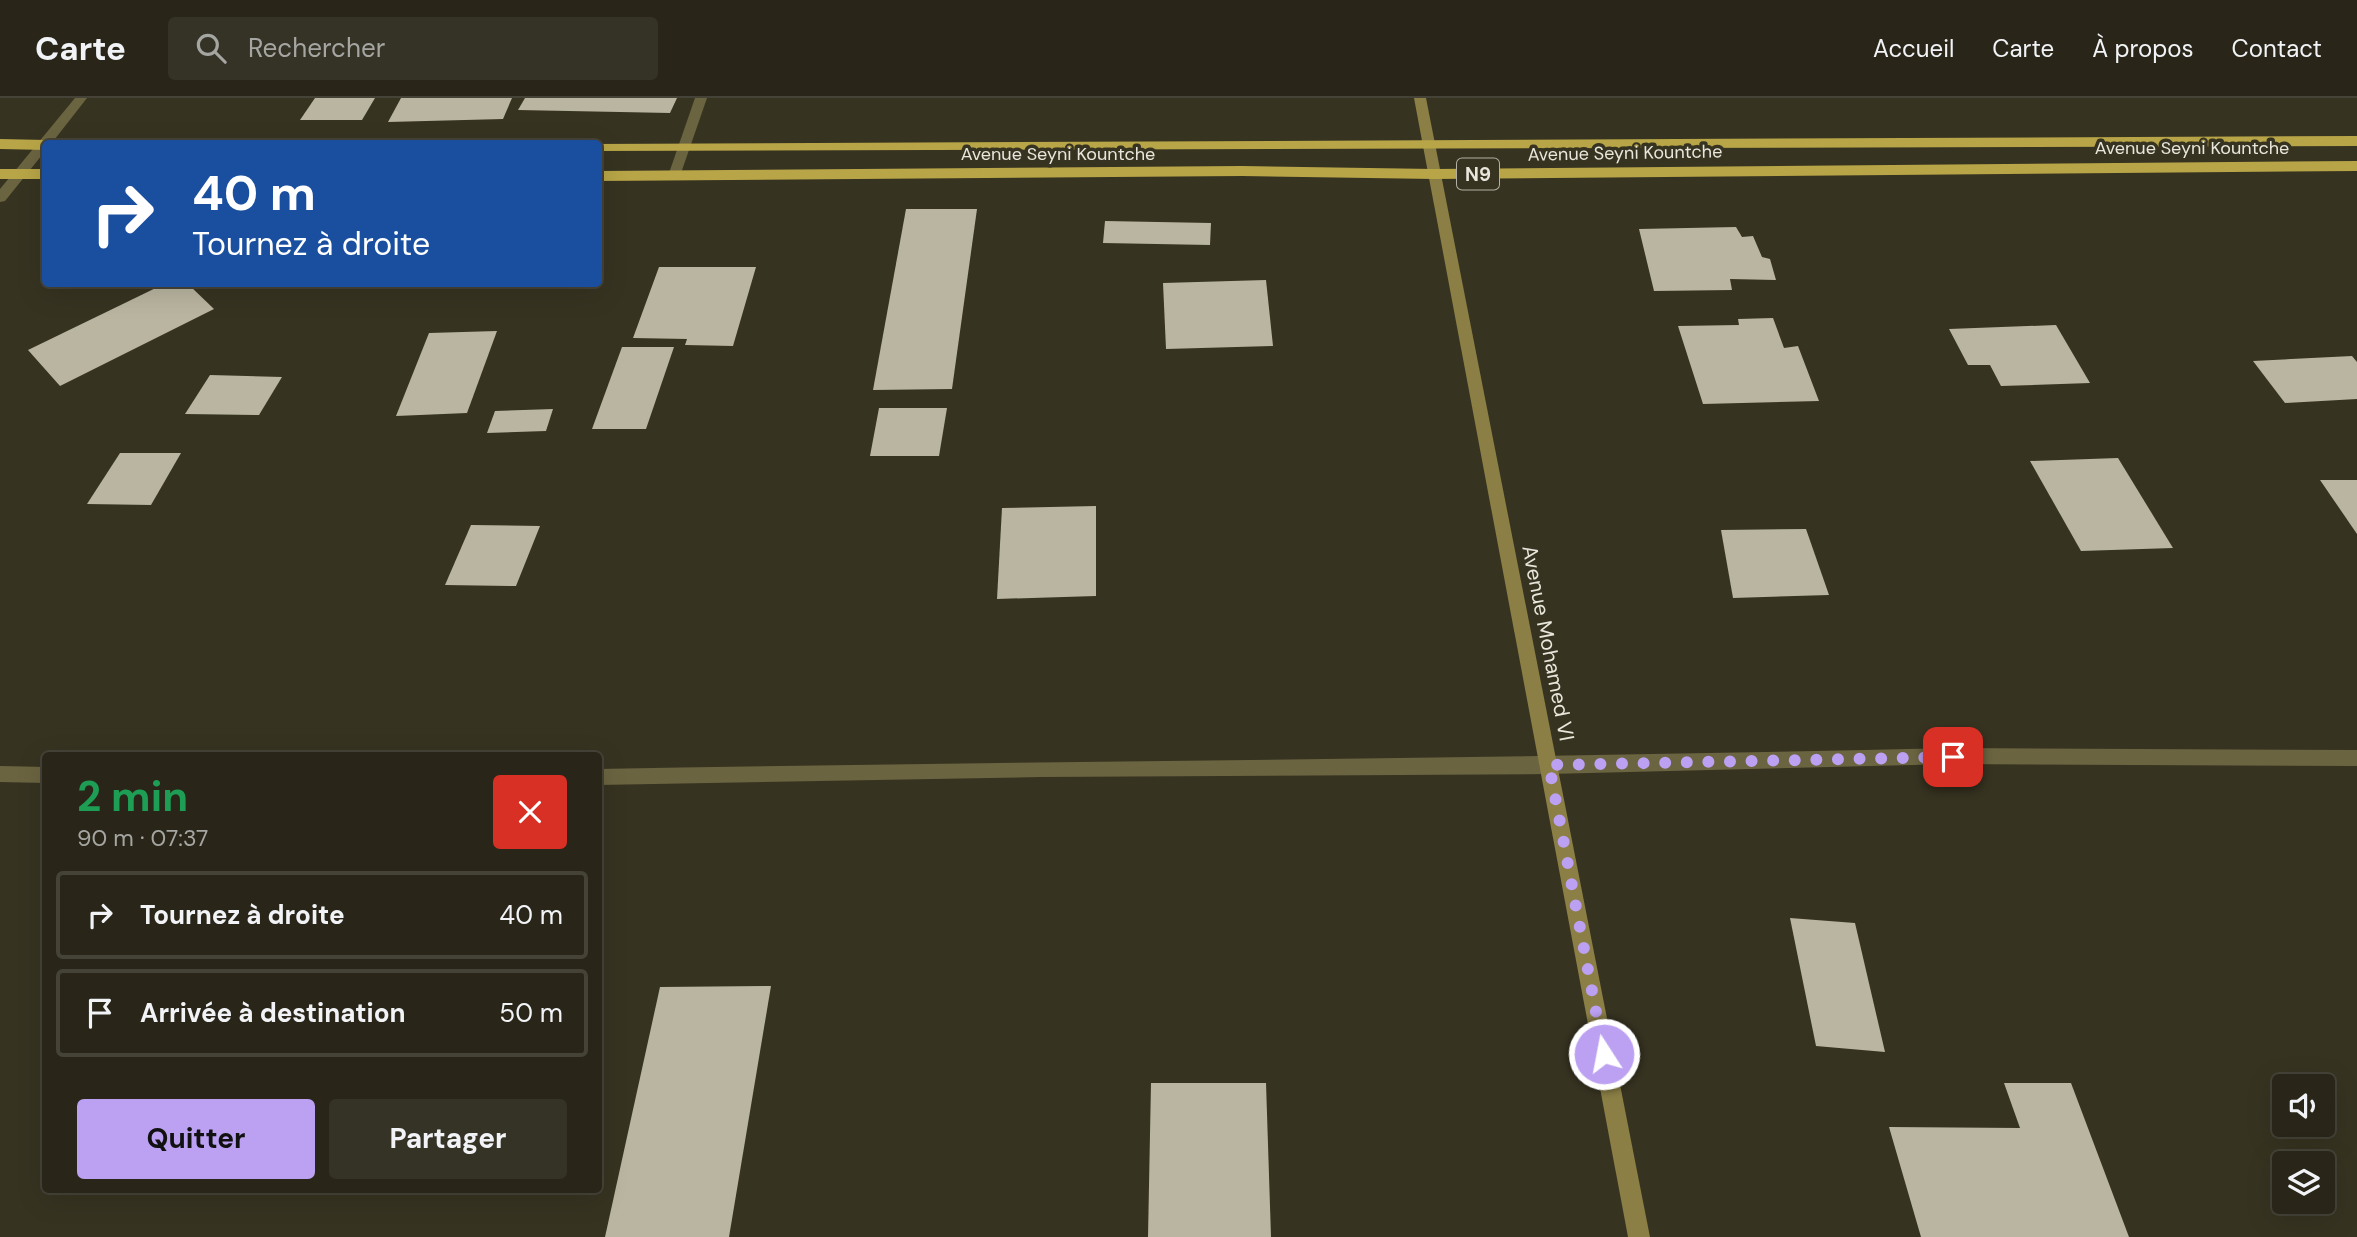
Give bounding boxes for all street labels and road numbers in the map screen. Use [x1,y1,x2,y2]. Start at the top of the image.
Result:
street label: Avenue Seyni Kountche [2095,136,2289,160]
street label: Avenue Seyni Kountche [1527,139,1723,167]
street label: Avenue Seyni Kountche [961,142,1155,166]
road number: N9 [1457,158,1499,190]
street label: Avenue Mohamed VI [1515,543,1581,743]

